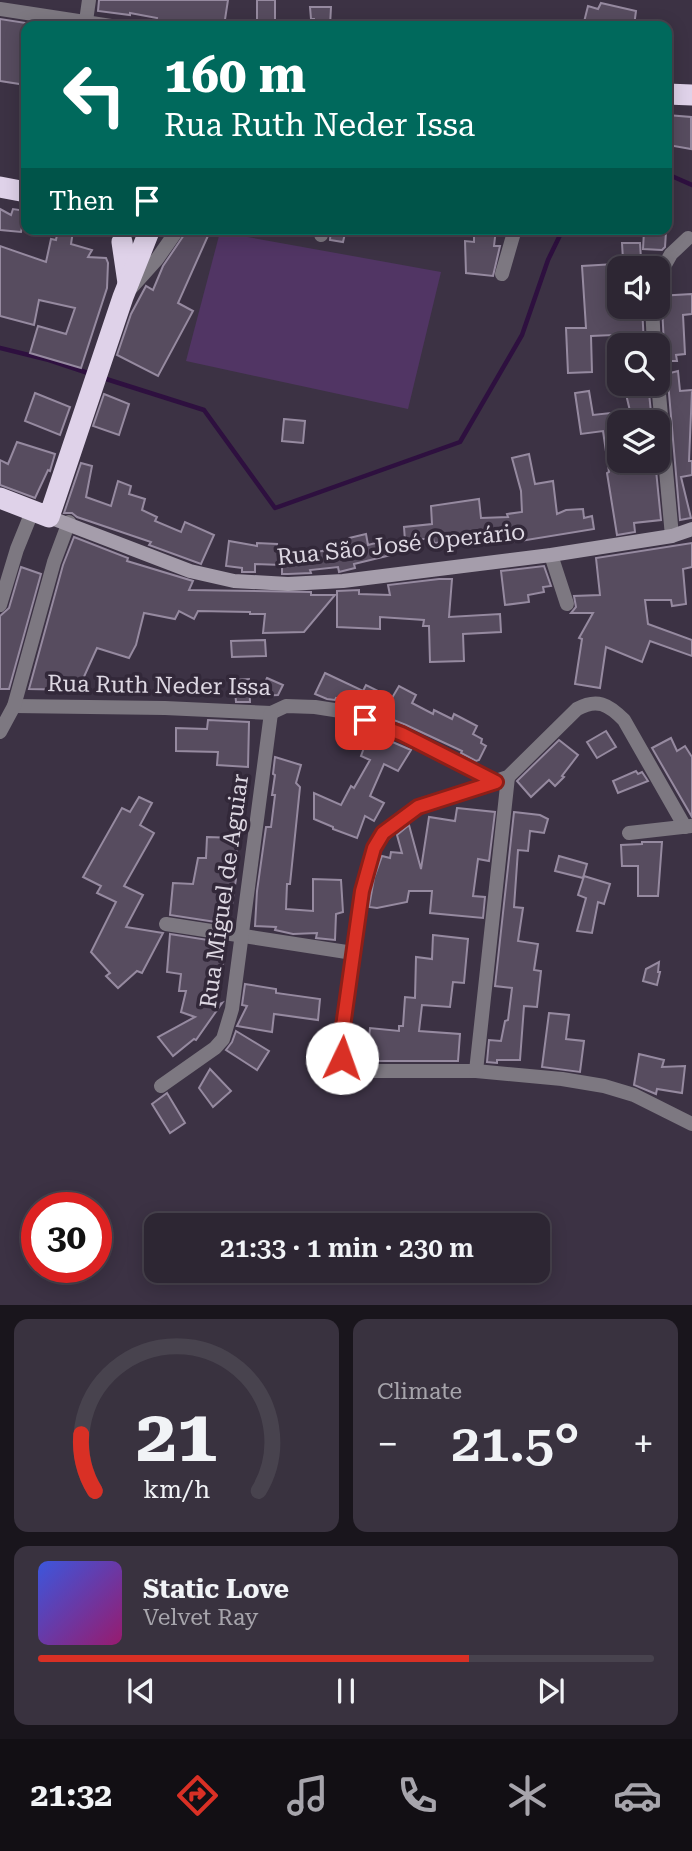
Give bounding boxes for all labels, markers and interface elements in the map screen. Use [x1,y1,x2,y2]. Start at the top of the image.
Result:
text: 160 m [164,47,306,104]
icon: left [49,49,140,140]
text: Rua Ruth Neder Issa [164,106,475,144]
icon: arrive [128,182,166,220]
text: Then [49,186,114,216]
map controls [607,256,670,473]
button: sound [607,256,670,319]
button: search [607,333,670,396]
button: layers [607,410,670,473]
street label: Rua São José Operário [276,518,526,571]
street label: Rua Ruth Neder Issa [47,670,272,701]
pin [335,690,395,750]
icon: arrive [346,701,384,739]
street label: Rua Miguel de Aguiar [195,772,254,1010]
position arrow [305,1021,379,1095]
speed limit sign: 30 [21,1192,112,1283]
text: 21:33 · 1 min · 230 m [220,1233,474,1263]
text: Climate [377,1378,462,1405]
text: 21 [136,1395,217,1480]
text: 21.5° [451,1413,580,1474]
text: − [377,1422,398,1466]
text: + [633,1422,654,1466]
text: km/h [143,1475,210,1504]
text: Static Love [143,1574,289,1604]
text: Velvet Ray [143,1604,258,1631]
icon: previous [122,1672,160,1710]
icon: pause [327,1672,365,1710]
icon: next [532,1672,570,1710]
icon: directions [173,1771,222,1820]
icon: music [283,1771,332,1820]
icon: phone [393,1771,442,1820]
icon: climate [503,1771,552,1820]
icon: car [613,1771,662,1820]
text: 21:32 [30,1776,112,1814]

